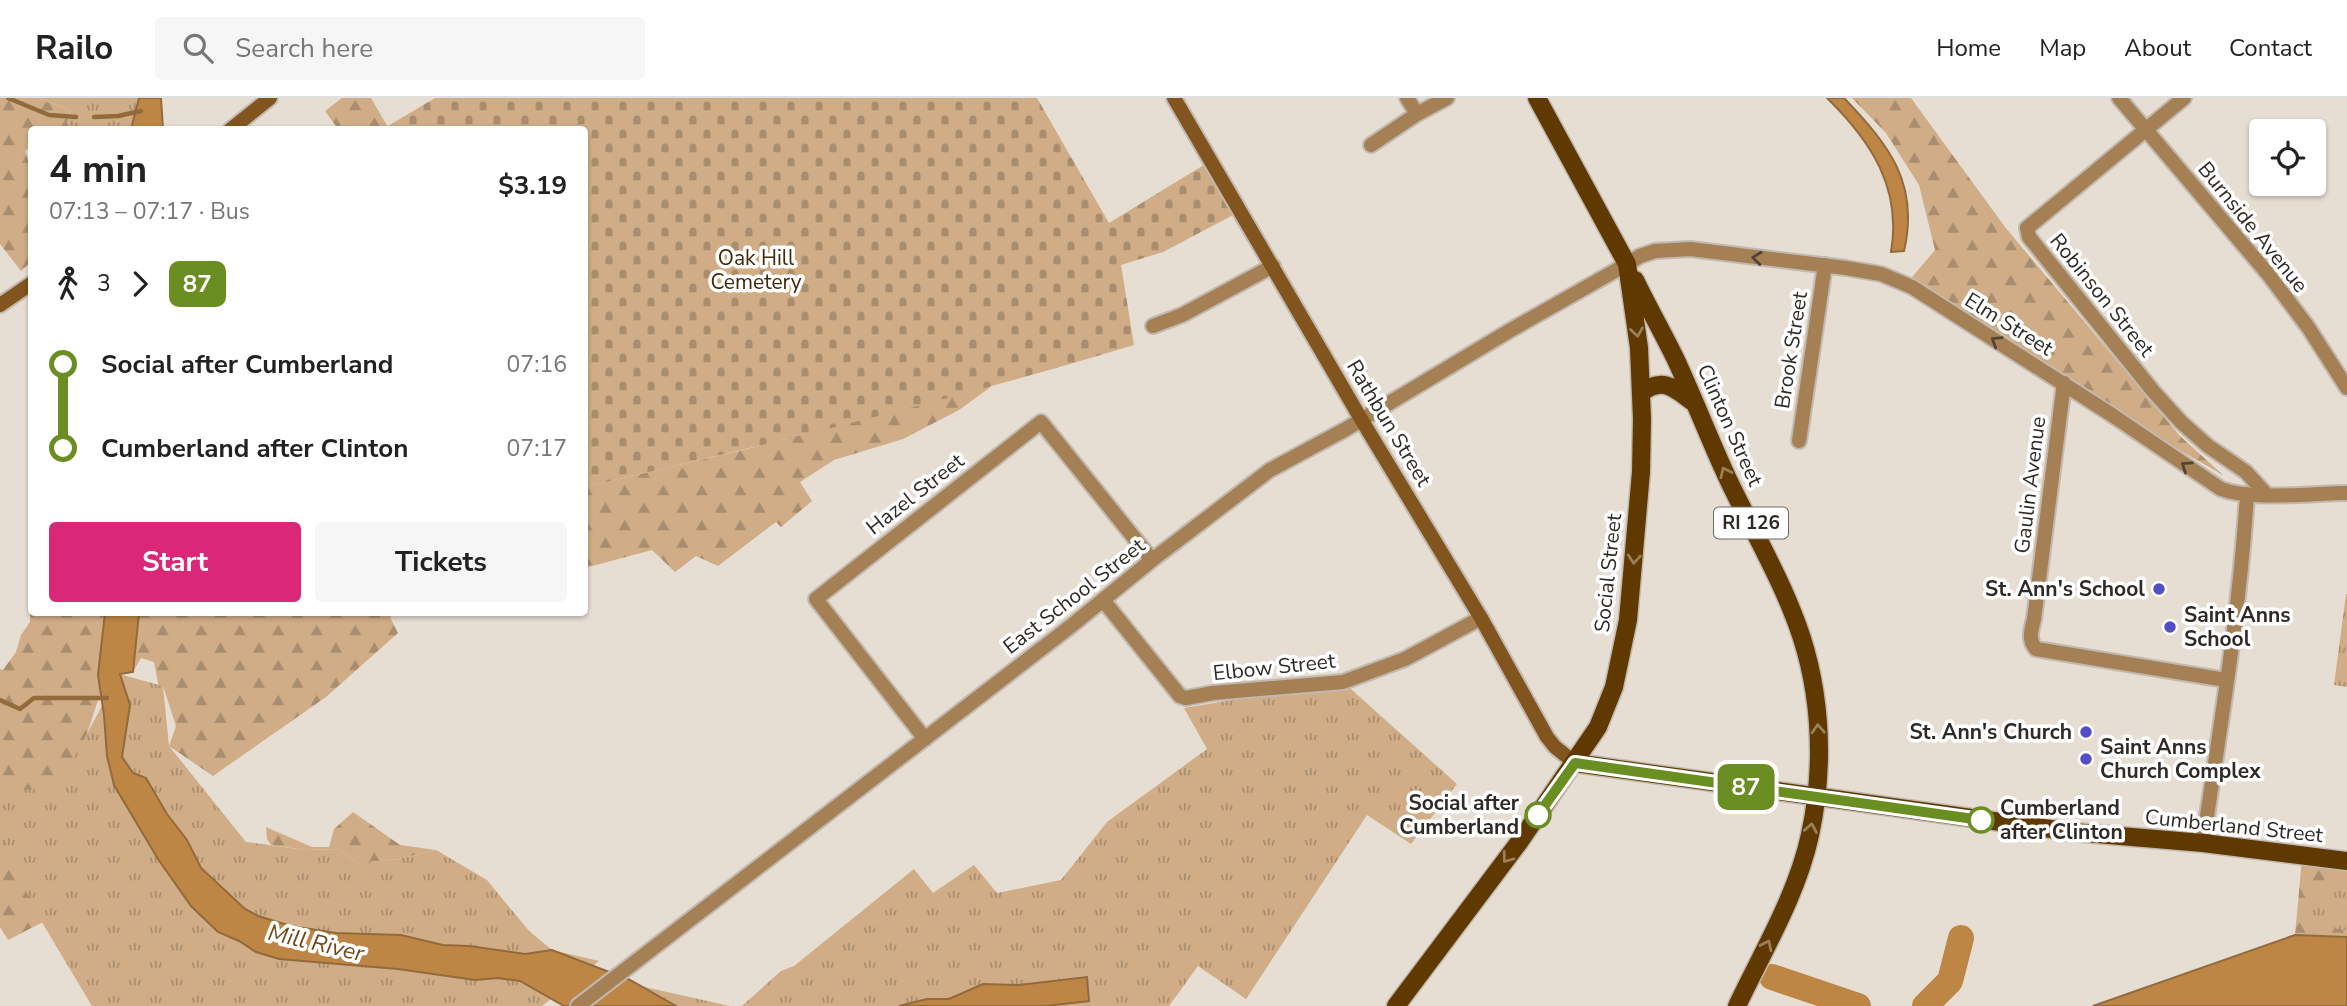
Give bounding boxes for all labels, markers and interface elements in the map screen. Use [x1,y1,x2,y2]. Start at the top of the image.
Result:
search box [155,17,645,80]
text: Railo [35,26,113,71]
icon: search [179,29,217,67]
text: Search here [235,31,373,66]
text: Home [1936,32,2001,64]
text: Map [2039,32,2086,64]
text: About [2124,32,2191,64]
text: Contact [2229,32,2312,64]
map controls [2249,119,2326,196]
button: locate [2249,119,2326,196]
text: 4 min [49,144,147,195]
street label: Burnside Avenue [2192,156,2314,298]
text: $3.19 [498,168,567,203]
text: 07:13 – 07:17 · Bus [49,196,250,227]
street label: Robinson Street [2044,228,2161,363]
park label: Oak Hill Cemetery [710,244,802,296]
one-way arrow [1752,251,1763,266]
icon: walk [49,265,87,303]
icon: forward [121,265,159,303]
text: 3 [97,268,111,299]
text: 87 [183,268,212,300]
street label: Elm Street [1960,286,2059,362]
street label: Brook Street [1768,289,1814,411]
one-way arrow [1629,326,1644,337]
one-way arrow [1991,336,2004,349]
text: Social after Cumberland [101,347,393,382]
text: 07:16 [507,349,567,380]
street label: Rathbun Street [1340,354,1438,492]
street label: Clinton Street [1691,360,1770,491]
street label: Gaulin Avenue [2008,415,2052,555]
text: Cumberland after Clinton [101,431,408,466]
text: 07:17 [507,433,567,464]
street label: Hazel Street [860,447,970,541]
one-way arrow [2181,462,2194,474]
one-way arrow [1719,466,1733,479]
road number: RI 126 [1714,508,1788,538]
street label: Social Street [1588,512,1628,634]
button: Start [49,522,301,602]
button: Tickets [315,522,567,602]
street label: East School Street [997,531,1151,660]
one-way arrow [1626,553,1641,564]
place label: St. Ann's School [1985,575,2145,603]
marker: St. Ann's School [2151,581,2167,597]
place label: Saint Anns School [2184,601,2291,653]
marker: Saint Anns School [2162,619,2178,635]
street label: Elbow Street [1212,647,1337,687]
place label: St. Ann's Church [1909,718,2072,746]
one-way arrow [1811,723,1826,734]
marker: St. Ann's Church [2078,724,2094,740]
place label: Saint Anns Church Complex [2100,733,2261,785]
marker: Saint Anns Church Complex [2078,751,2094,767]
line badge: 87 [1714,764,1778,810]
text: 87 [1732,771,1760,803]
place label: Social after Cumberland [1399,789,1520,841]
place label: Cumberland after Clinton [2000,794,2123,846]
marker: Social after Cumberland [1525,802,1551,828]
street label: Cumberland Street [2144,803,2325,849]
marker: Cumberland after Clinton [1968,807,1994,833]
one-way arrow [1803,822,1818,834]
one-way arrow [1503,850,1515,863]
water label: Mill River [265,917,368,969]
one-way arrow [1758,940,1772,952]

